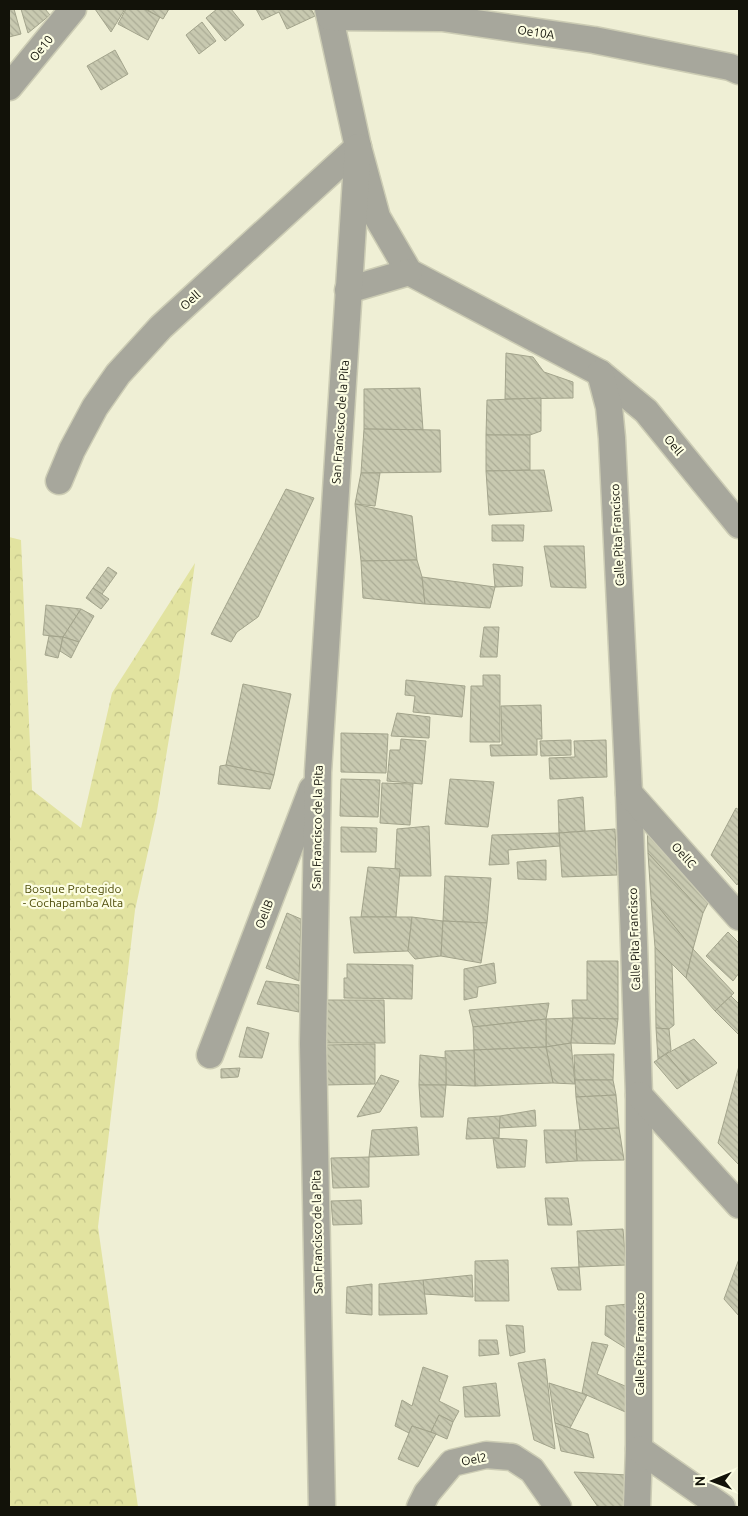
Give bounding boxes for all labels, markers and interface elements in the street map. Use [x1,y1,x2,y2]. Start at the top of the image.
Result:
street label: Oe10A [517,23,556,41]
street label: Oe10 [27,32,55,64]
street label: Oell [177,288,203,312]
street label: San Francisco de la Pita [329,360,351,484]
street label: Oell [662,432,686,458]
street label: Calle Pita Francisco [608,483,626,587]
street label: San Francisco de la Pita [309,765,325,889]
street label: OellC [669,840,699,871]
park label: Bosque Protegido - Cochapamba Alta [23,882,123,909]
street label: Calle Pita Francisco [626,887,642,991]
street label: OellB [253,898,275,930]
street label: San Francisco de la Pita [309,1170,325,1294]
street label: Calle Pita Francisco [633,1293,646,1395]
street label: Oel2 [460,1450,488,1468]
north arrow [688,1456,738,1506]
text: N [692,1476,708,1487]

